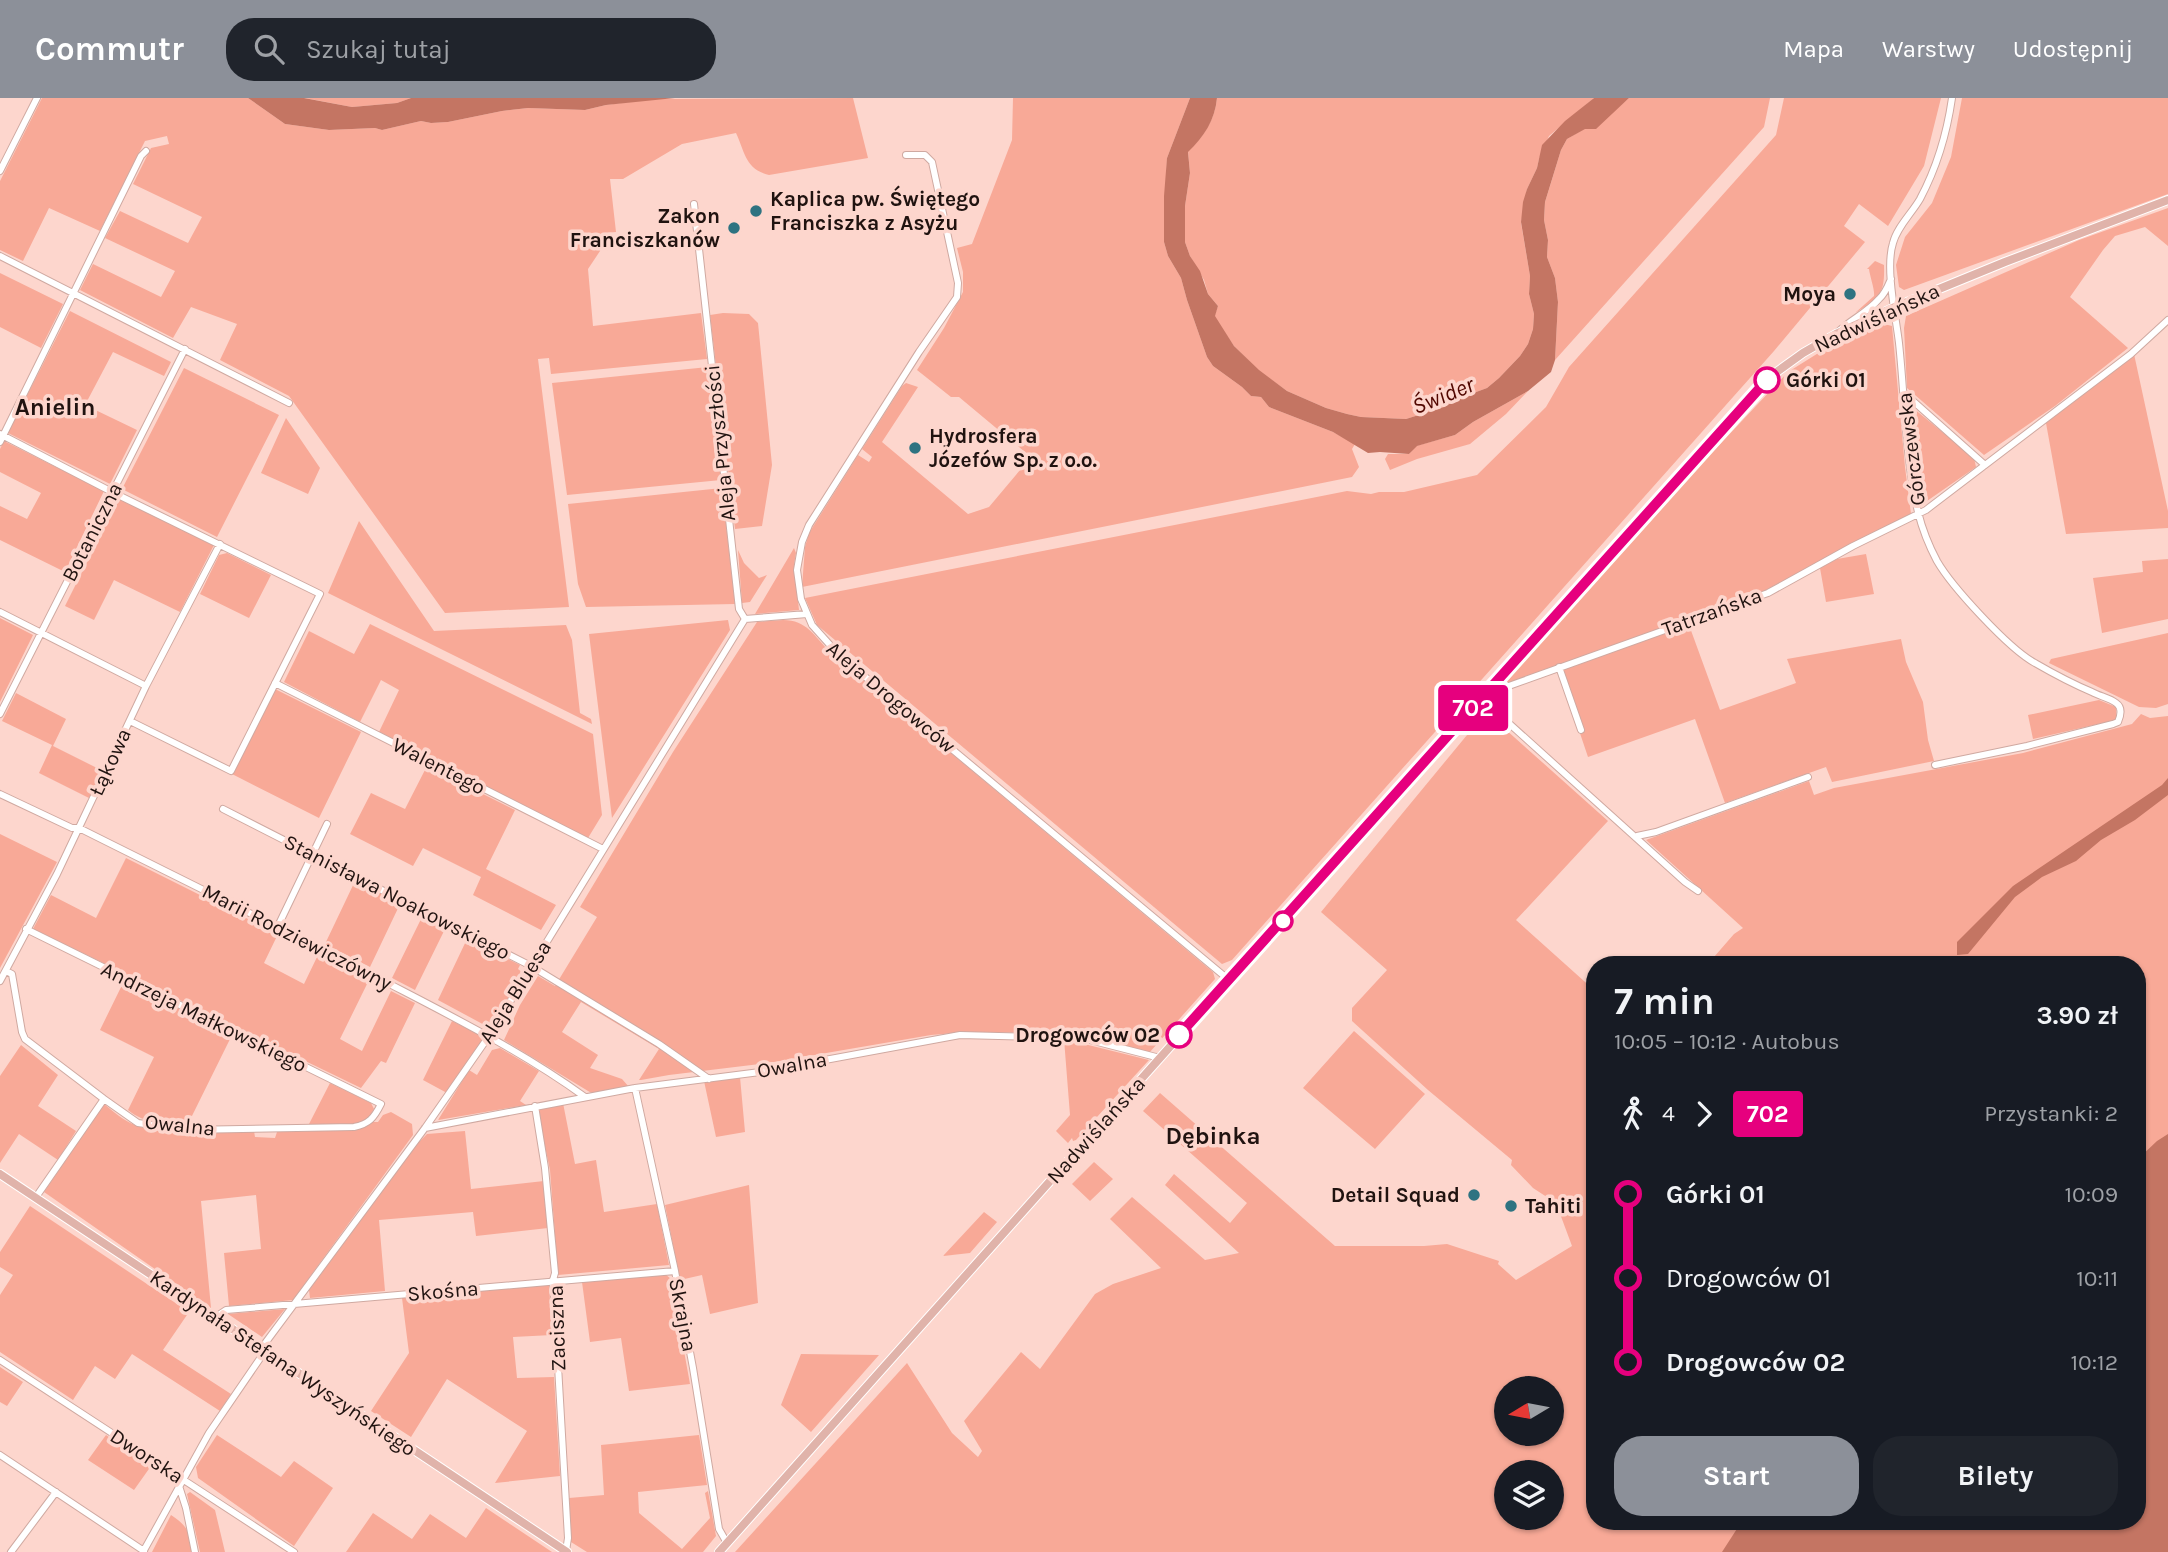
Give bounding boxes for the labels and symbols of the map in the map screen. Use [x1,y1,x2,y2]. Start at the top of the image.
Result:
place label: Kaplica pw. Świętego Franciszka z Asyżu [770,185,980,235]
marker: Kaplica pw. Świętego Franciszka z Asyżu [748,203,764,219]
place label: Zakon Franciszkanów [570,204,720,252]
marker: Zakon Franciszkanów [726,220,742,236]
street label: Nadwiślańska [1811,279,1943,357]
place label: Moya [1783,282,1836,306]
marker: Moya [1842,286,1858,302]
street label: Aleja Przyszłości [700,364,740,522]
marker: Górki 01 [1754,367,1780,393]
place label: Górki 01 [1786,368,1866,392]
water label: Świder [1408,370,1479,420]
street label: Górczewska [1892,391,1930,507]
district label: Anielin [15,393,95,421]
place label: Hydrosfera Józefów Sp. z o.o. [929,424,1097,472]
marker: Hydrosfera Józefów Sp. z o.o. [907,440,923,456]
street label: Botaniczna [57,478,127,586]
street label: Tatrzańska [1659,583,1765,641]
street label: Aleja Drogowców [822,636,960,758]
line badge: 702 [1433,685,1513,731]
street label: Łąkowa [84,725,136,799]
street label: Walentego [389,732,489,800]
street label: Stanisława Noakowskiego [280,829,514,965]
street label: Marii Rodziewiczówny [198,879,396,995]
unlabelled marker [1273,911,1293,931]
street label: Aleja Bluesa [474,936,556,1048]
street label: Andrzeja Małkowskiego [97,957,311,1077]
marker: Drogowców 02 [1166,1022,1192,1048]
place label: Drogowców 02 [1015,1023,1160,1047]
street label: Owalna [755,1047,829,1083]
street label: Nadwiślańska [1042,1072,1150,1188]
street label: Owalna [144,1109,216,1141]
district label: Dębinka [1166,1122,1261,1150]
place label: Detail Squad [1331,1183,1460,1208]
marker: Detail Squad [1466,1187,1482,1203]
place label: Tahiti [1525,1194,1582,1218]
marker: Tahiti [1503,1198,1519,1214]
street label: Kardynała Stefana Wyszyńskiego [146,1265,420,1461]
street label: Skośna [406,1276,480,1306]
street label: Skrajna [664,1276,702,1354]
street label: Zaciszna [544,1284,570,1372]
north arrow [1494,1376,1564,1446]
street label: Dworska [106,1423,188,1489]

